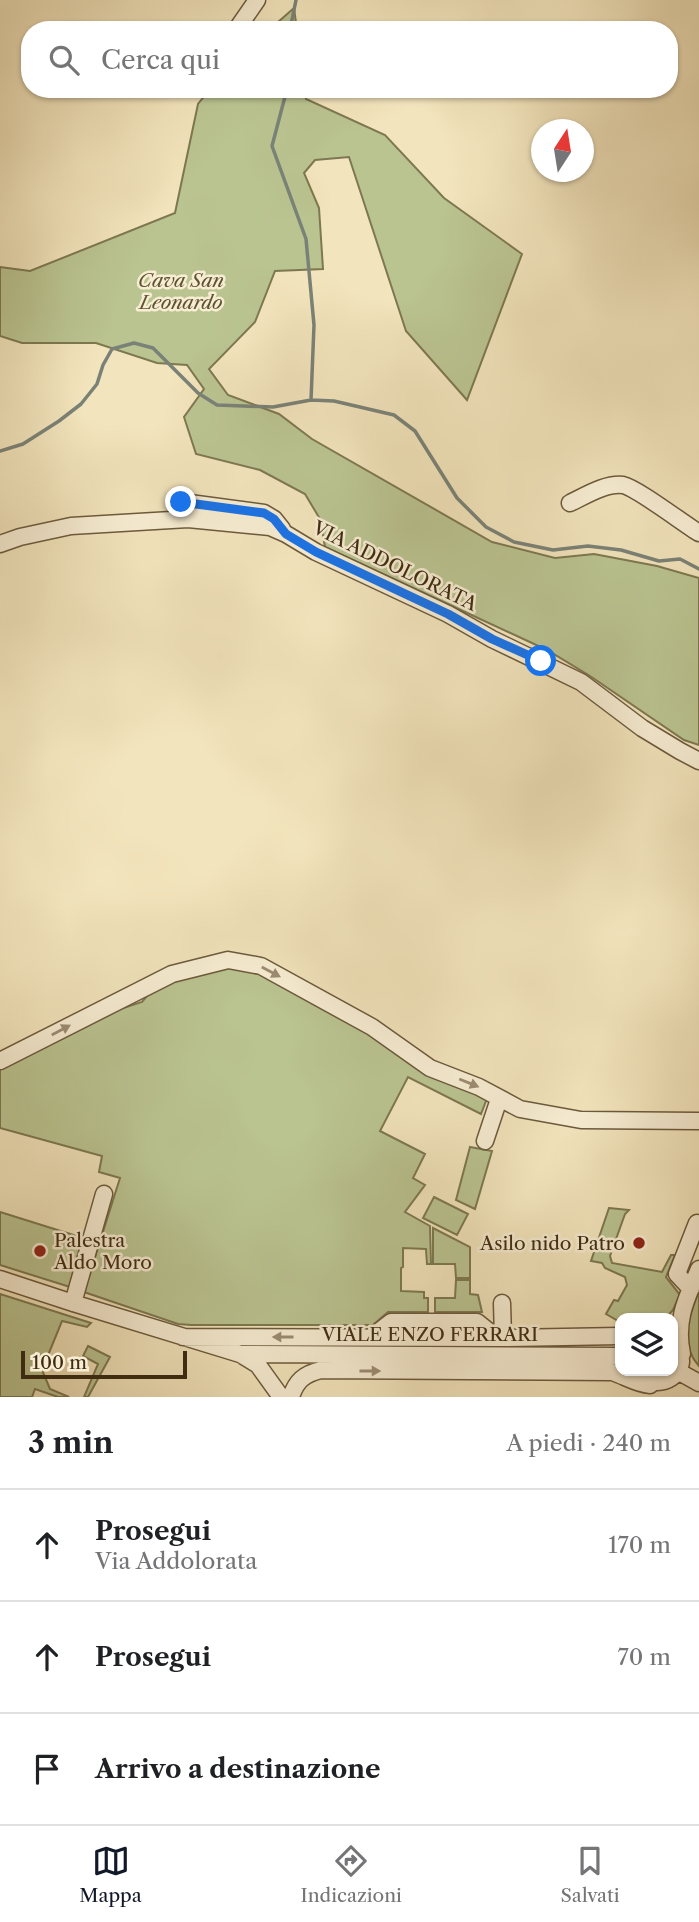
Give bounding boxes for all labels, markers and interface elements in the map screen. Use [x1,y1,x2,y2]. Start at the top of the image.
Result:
search box [21,21,678,98]
icon: search [45,41,83,79]
text: Cerca qui [101,44,220,76]
north arrow [531,119,594,182]
park label: Cava San Leonardo [137,269,224,314]
route end [165,486,196,517]
street label: VIA ADDOLORATA [308,516,482,616]
route start [525,645,556,676]
one-way arrow [261,966,281,978]
one-way arrow [51,1025,71,1036]
one-way arrow [458,1078,479,1089]
place label: Palestra Aldo Moro [53,1229,152,1274]
place label: Asilo nido Patro [479,1232,625,1255]
marker: Asilo nido Patro [631,1235,647,1251]
marker: Palestra Aldo Moro [32,1243,48,1259]
map controls [615,1313,678,1376]
button: layers [615,1313,678,1376]
street label: VIALE ENZO FERRARI [321,1323,538,1346]
one-way arrow [271,1331,293,1343]
scale bar [21,1348,187,1380]
text: 100 m [32,1351,87,1374]
one-way arrow [360,1365,382,1377]
text: 3 min [28,1424,114,1461]
text: A piedi · 240 m [506,1429,671,1457]
text: Prosegui [95,1515,211,1547]
icon: ahead [28,1526,66,1564]
text: 170 m [608,1531,671,1559]
text: Via Addolorata [95,1547,257,1575]
icon: ahead [28,1638,66,1676]
text: Prosegui [95,1641,211,1673]
text: 70 m [618,1643,671,1671]
icon: arrive [28,1750,66,1788]
text: Arrivo a destinazione [95,1753,381,1785]
tab: Mappa [79,1842,142,1907]
tab: Indicazioni [301,1842,402,1907]
tab: Salvati [561,1842,620,1907]

